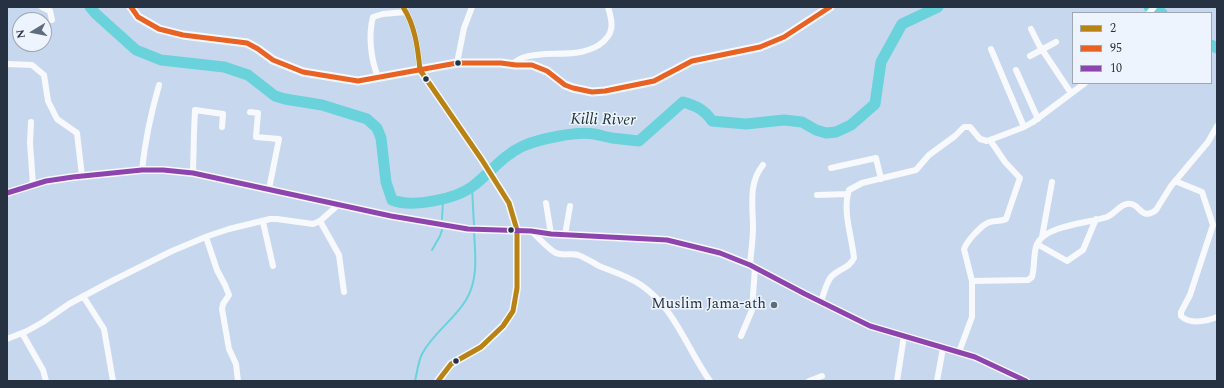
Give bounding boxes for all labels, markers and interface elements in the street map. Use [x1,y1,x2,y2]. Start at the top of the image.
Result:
north arrow [12,12,52,52]
legend [1072,12,1212,84]
text: 2 [1110,19,1116,38]
text: N [12,28,30,40]
text: 95 [1110,39,1122,58]
unlabelled marker [453,58,463,68]
text: 10 [1110,59,1122,78]
unlabelled marker [421,74,431,84]
water label: Killi River [570,111,636,131]
unlabelled marker [506,225,516,235]
place label: Muslim Jama-ath [651,296,766,314]
marker: Muslim Jama-ath [769,300,779,310]
unlabelled marker [451,356,461,366]

